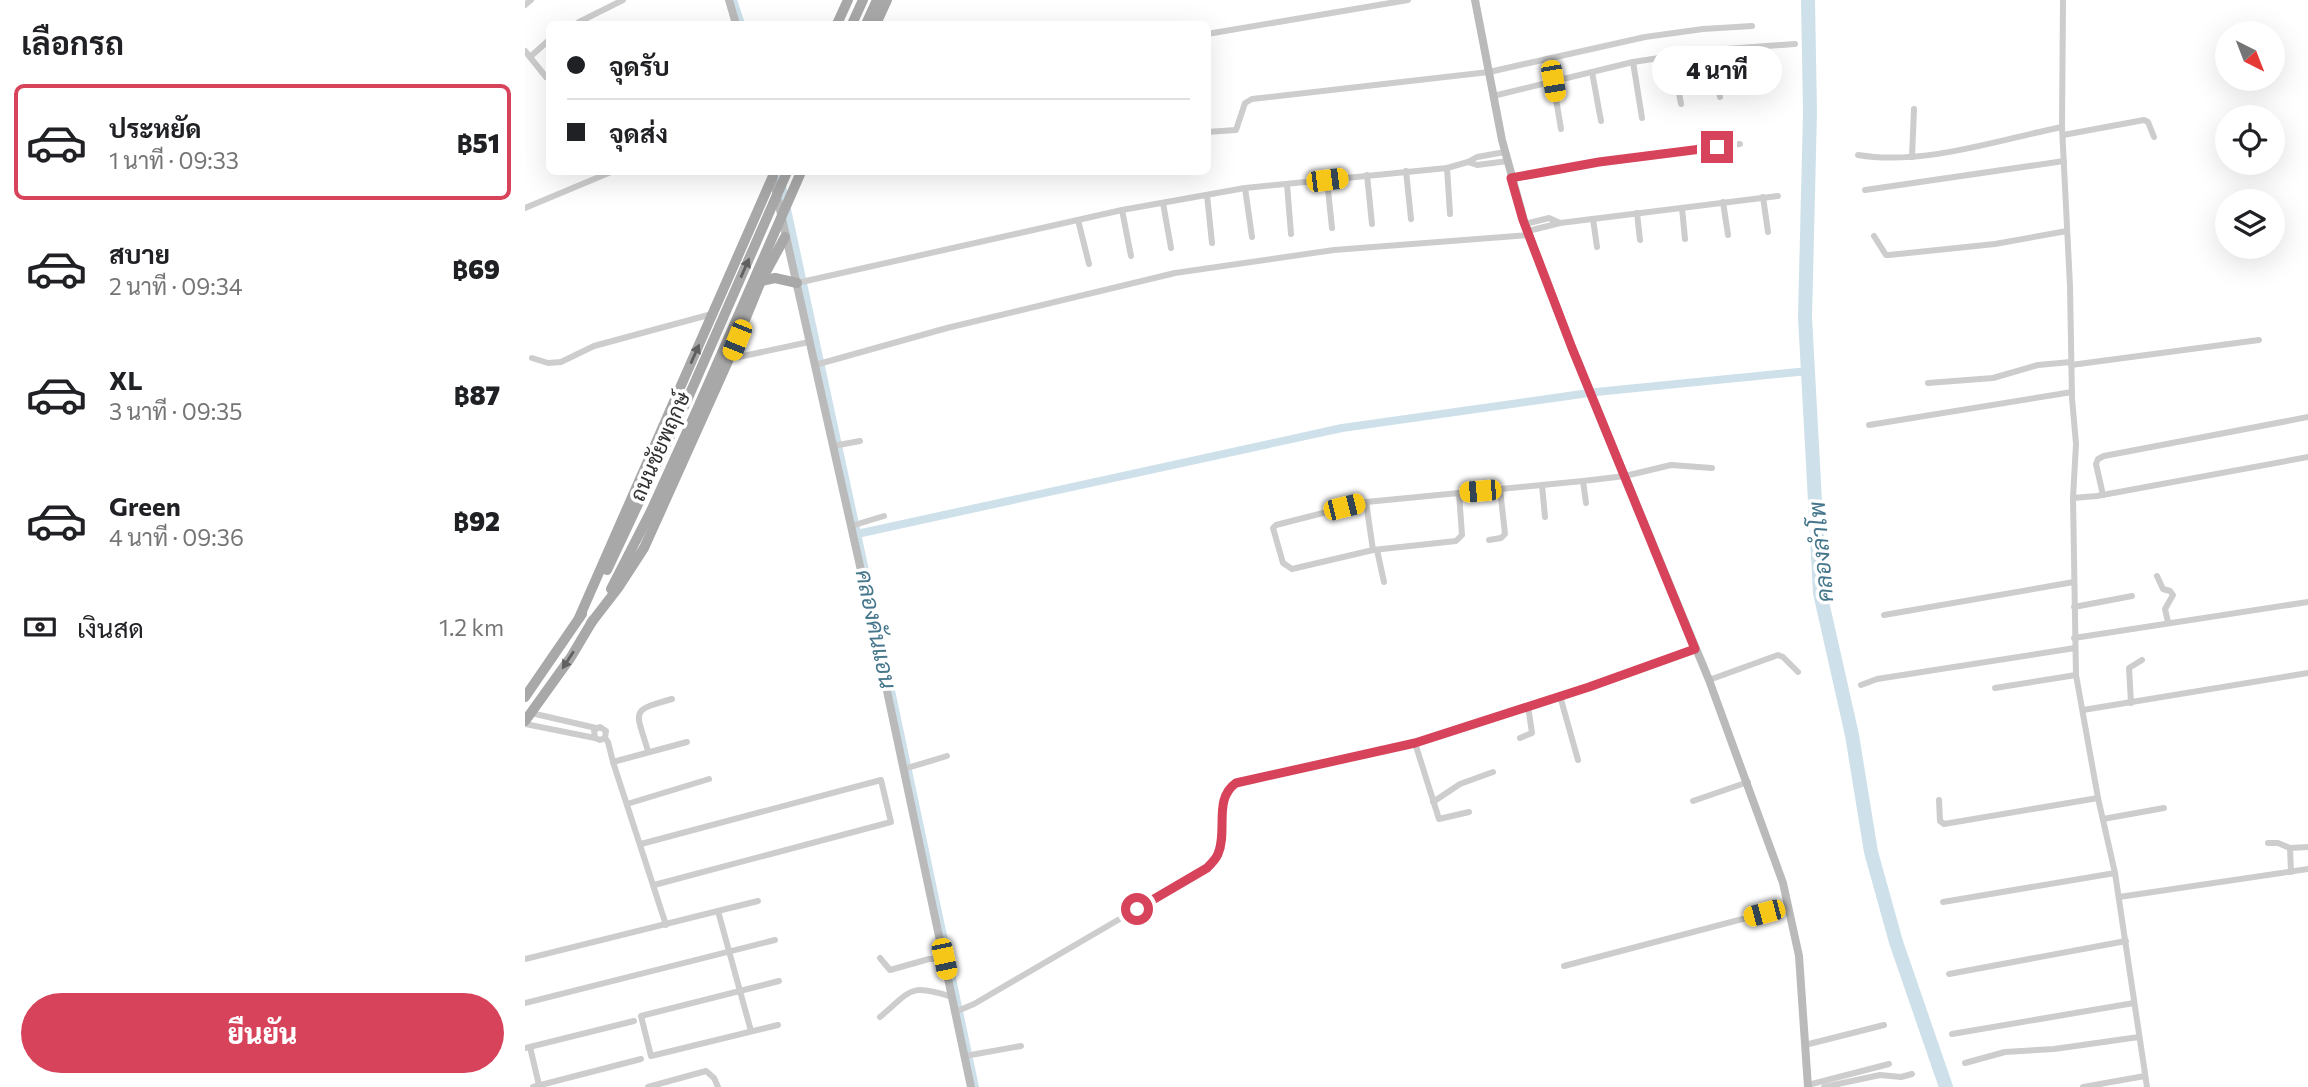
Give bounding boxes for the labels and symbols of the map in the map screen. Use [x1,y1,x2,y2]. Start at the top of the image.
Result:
north arrow [2215,21,2285,91]
callout: 4 นาที [1652,46,1782,94]
car [1540,58,1567,104]
route end [1701,131,1733,163]
car [1305,167,1350,193]
one-way arrow [739,258,751,278]
car [720,317,755,363]
one-way arrow [690,343,701,364]
street label: ถนนชัยพฤกษ์ [624,387,696,505]
car [1459,479,1502,503]
car [1322,492,1367,522]
water label: คลองลำโพ [1801,500,1838,604]
water label: คลองคันแอน [851,567,903,691]
one-way arrow [562,650,575,669]
route start [1121,893,1153,925]
car [1741,897,1788,929]
car [930,936,959,982]

